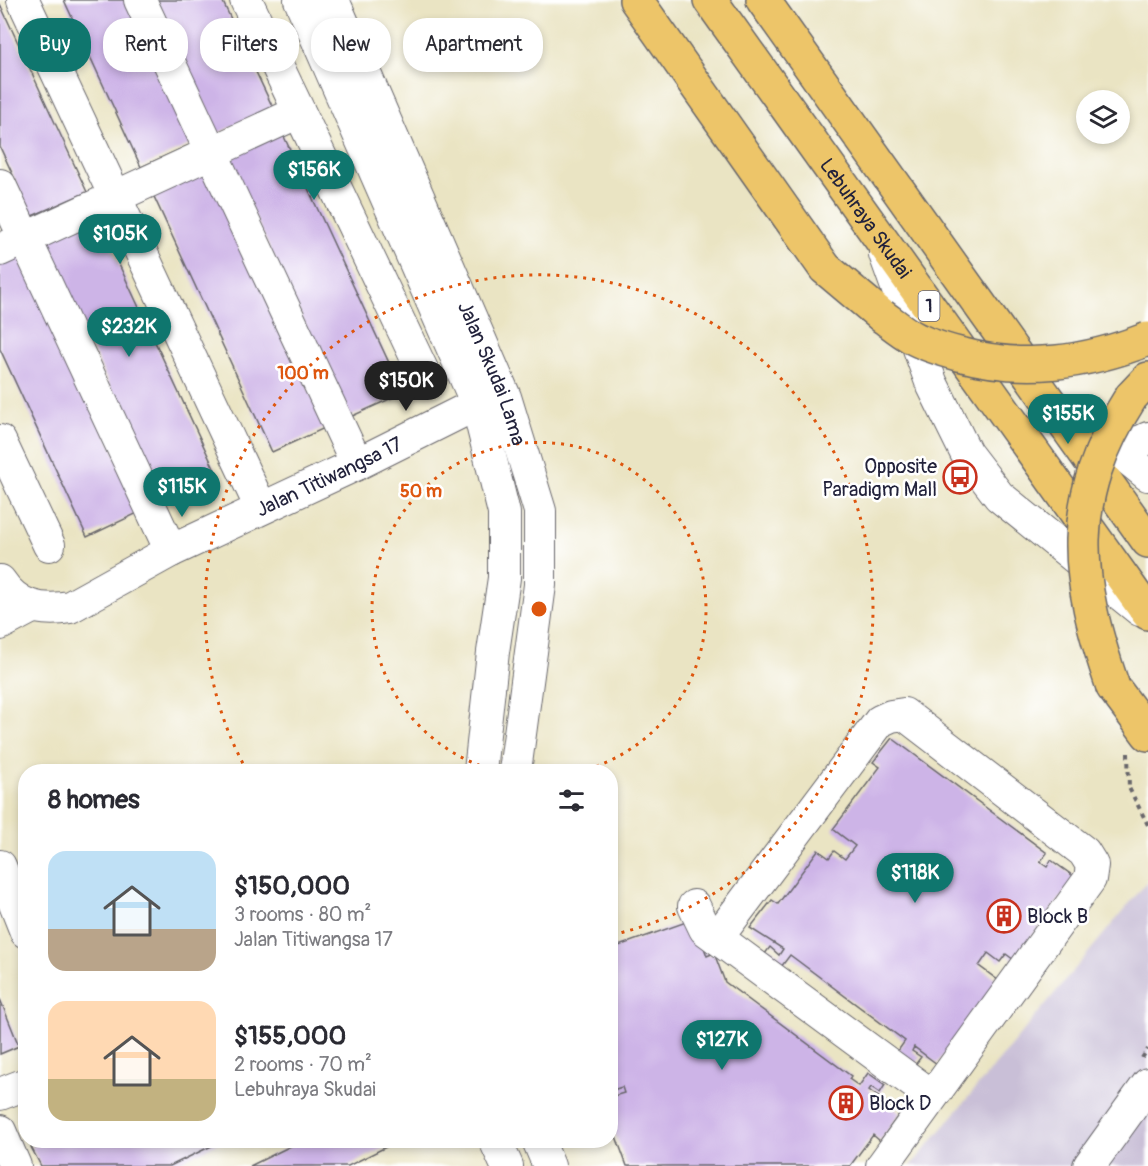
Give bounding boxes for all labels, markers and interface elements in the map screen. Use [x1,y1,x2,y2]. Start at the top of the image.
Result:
chip: Buy [18,18,91,72]
chip: Rent [103,18,188,72]
chip: Filters [200,18,299,72]
chip: New [311,18,391,72]
chip: Apartment [403,18,543,72]
map controls [1076,90,1130,144]
button: layers [1076,90,1130,144]
pin: $156K [272,150,356,201]
street label: Lebuhraya Skudai [814,153,917,283]
text: $156K [287,157,341,182]
pin: $105K [78,214,162,265]
text: $105K [92,221,148,246]
road number: 1 [918,291,940,321]
street label: Jalan Skudai Lama [452,298,531,448]
pin: $232K [87,307,171,358]
text: $232K [101,314,157,339]
pin: $150K [364,361,448,412]
text: 100 m [277,362,329,385]
text: $150K [378,368,434,393]
pin: $155K [1026,394,1110,445]
text: $155K [1042,401,1094,426]
street label: Jalan Titiwangsa 17 [252,431,407,522]
place label: Opposite Paradigm Mall [822,454,937,502]
bus stop icon: Opposite Paradigm Mall [942,459,978,495]
pin: $115K [140,467,224,518]
text: $115K [157,474,207,499]
text: 50 m [400,480,442,503]
centre of rings [529,599,549,619]
text: 8 homes [48,784,140,816]
icon: filters [555,784,588,817]
pin: $118K [873,853,957,904]
text: $118K [891,860,939,885]
text: $150,000 [234,870,350,902]
icon: home [96,875,168,947]
building icon: Block B [986,898,1022,934]
text: 3 rooms · 80 m² [234,902,371,927]
place label: Block B [1027,904,1088,929]
text: Jalan Titiwangsa 17 [234,927,393,952]
text: $155,000 [234,1020,346,1052]
pin: $127K [680,1020,764,1071]
icon: home [96,1025,168,1097]
text: $127K [696,1027,748,1052]
text: 2 rooms · 70 m² [234,1052,372,1077]
text: Lebuhraya Skudai [234,1077,376,1102]
building icon: Block D [828,1085,864,1121]
place label: Block D [869,1091,931,1116]

